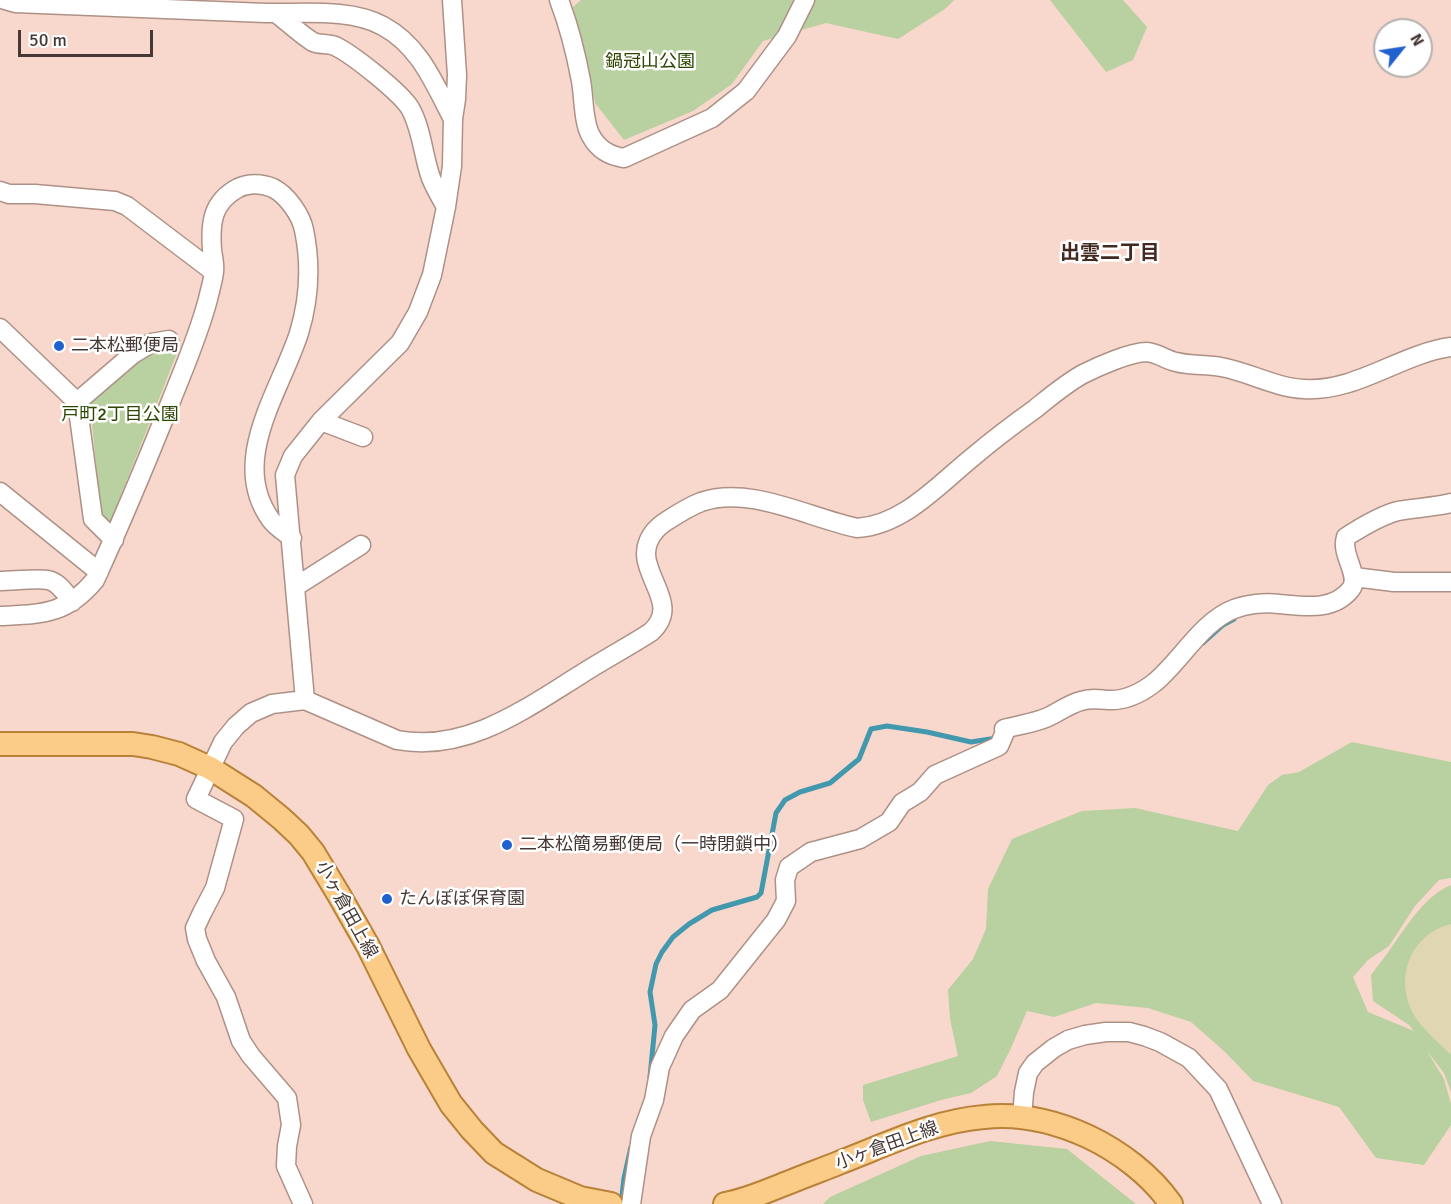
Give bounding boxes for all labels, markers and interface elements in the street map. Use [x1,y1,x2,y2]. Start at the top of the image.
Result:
scale bar [21,18,156,56]
north arrow [1373,18,1433,78]
text: 50 m [29,29,67,51]
text: N [1405,30,1428,50]
park label: 鍋冠山公園 [605,51,695,73]
district label: 出雲二丁目 [1060,242,1160,266]
place label: 二本松郵便局 [71,335,179,357]
marker: 二本松郵便局 [52,339,66,353]
park label: 戸町2丁目公園 [61,404,179,426]
place label: 二本松簡易郵便局（一時閉鎖中） [519,834,789,856]
marker: 二本松簡易郵便局（一時閉鎖中） [500,838,514,852]
street label: 小ヶ倉田上線 [310,858,382,962]
place label: たんぽぽ保育園 [399,888,525,910]
marker: たんぽぽ保育園 [380,892,394,906]
street label: 小ヶ倉田上線 [833,1117,941,1175]

